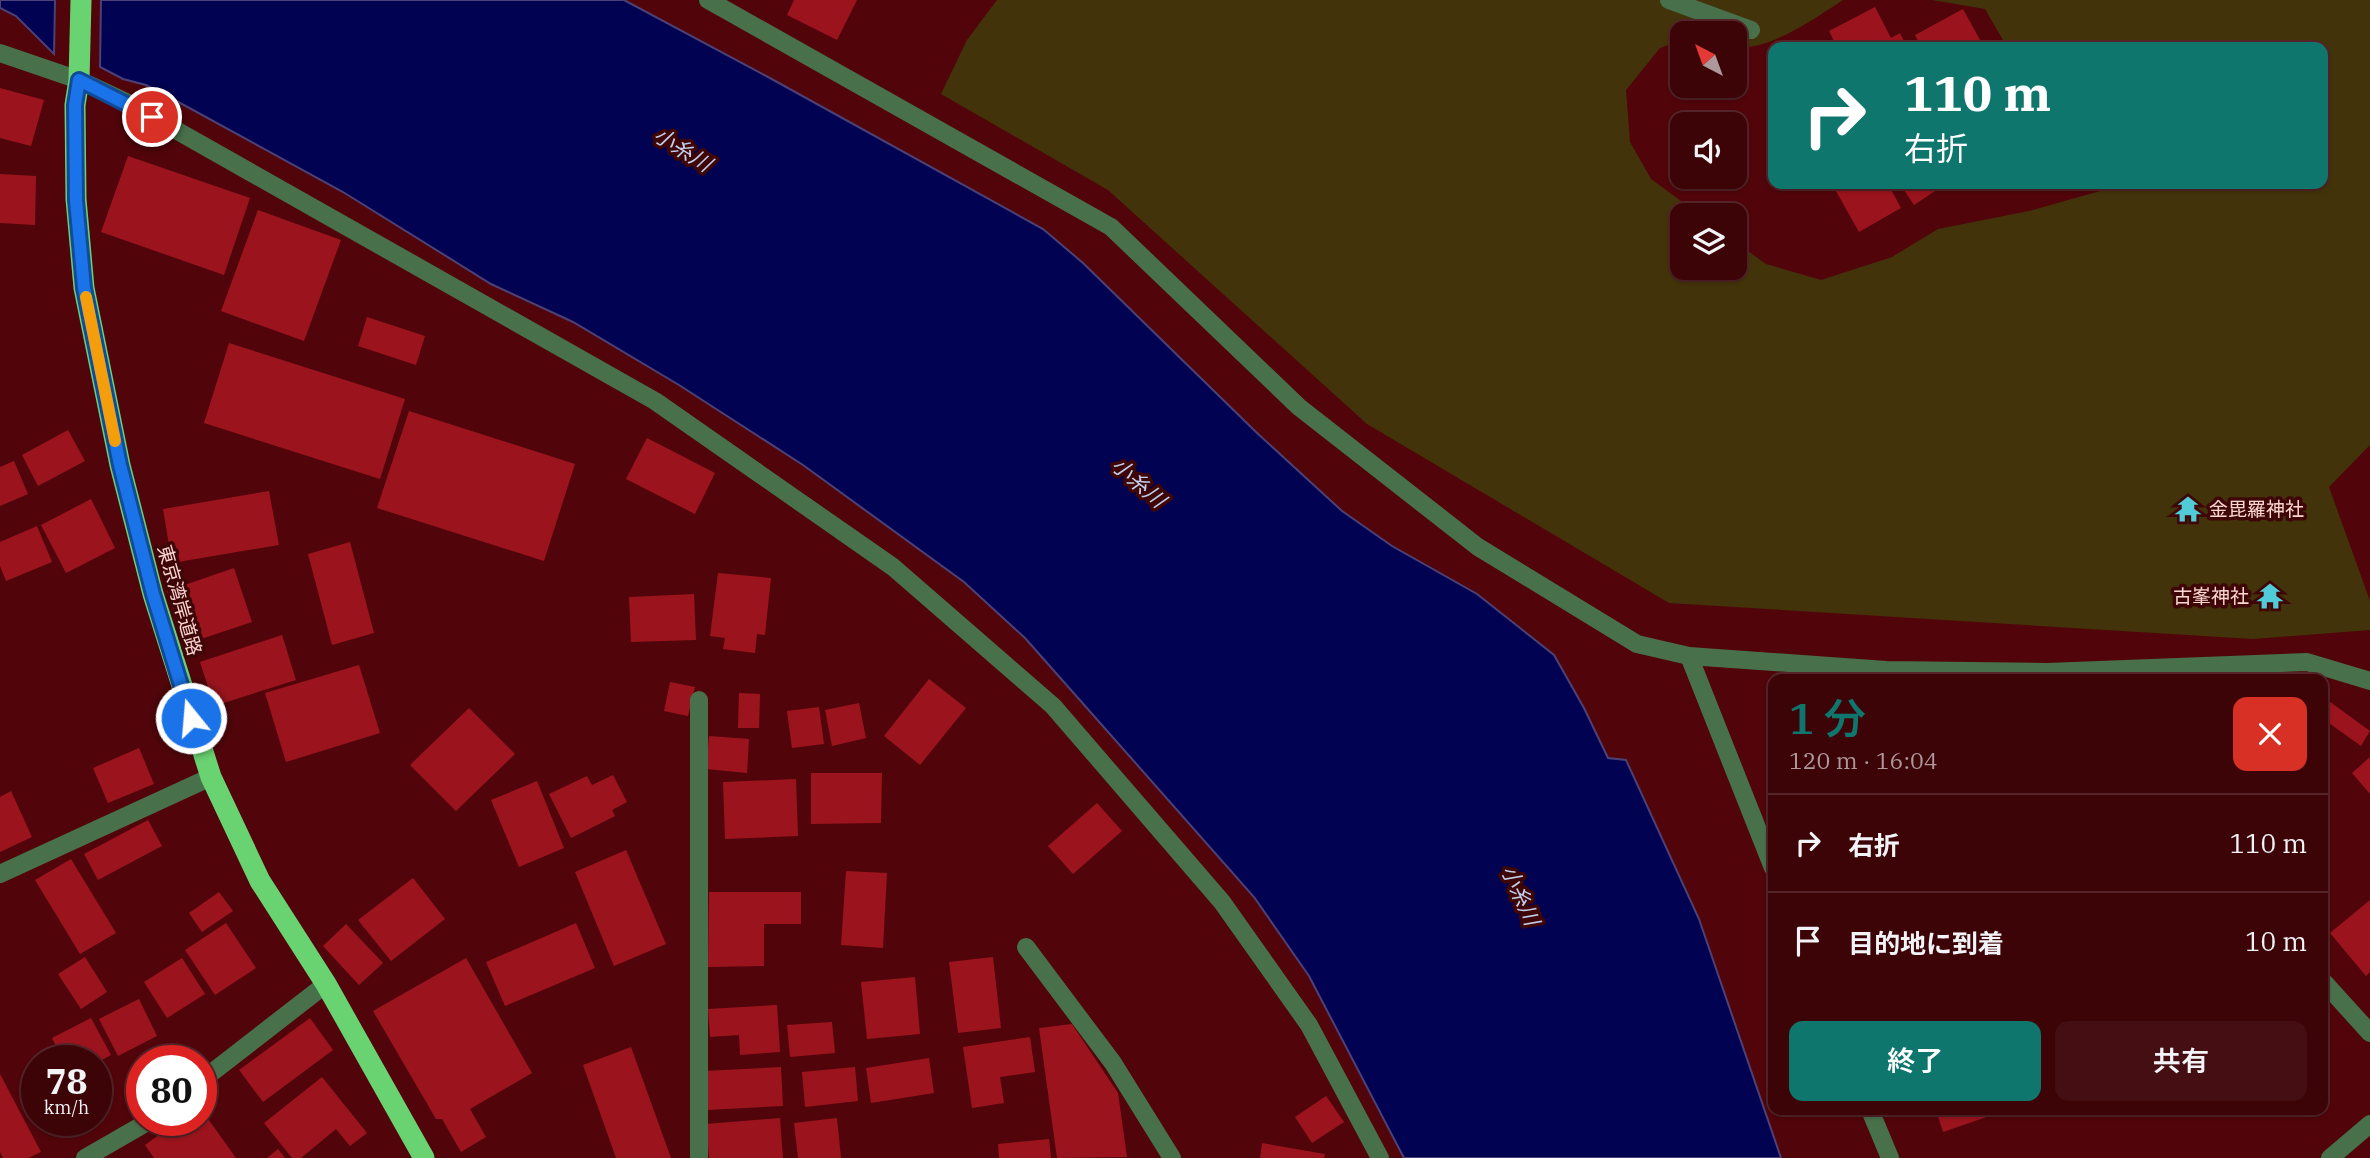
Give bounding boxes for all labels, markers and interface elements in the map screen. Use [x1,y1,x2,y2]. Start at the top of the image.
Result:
north arrow [1670,21,1746,98]
map controls [1670,21,1747,280]
text: 110 m [1904,61,2051,124]
icon: right [1789,70,1880,161]
pin [122,87,182,147]
icon: arrive [133,98,171,136]
button: sound [1670,112,1747,189]
water label: 小糸川 [649,120,719,179]
text: 右折 [1904,127,1968,169]
button: layers [1670,203,1747,280]
water label: 小糸川 [1106,451,1173,515]
temple icon: 金毘羅神社 [2173,494,2203,524]
place label: 金毘羅神社 [2209,497,2304,521]
street label: 東京湾岸道路 [153,542,207,658]
temple icon: 古峯神社 [2255,581,2285,611]
place label: 古峯神社 [2173,584,2249,608]
position arrow [154,681,228,755]
text: 1 分 [1789,691,1866,746]
button: close [2233,697,2307,771]
text: 120 m · 16:04 [1789,745,1938,775]
icon: right [1789,824,1827,862]
text: 110 m [2229,826,2307,860]
text: 右折 [1848,828,1900,862]
water label: 小糸川 [1495,861,1547,931]
icon: arrive [1789,922,1827,960]
text: 10 m [2245,924,2307,958]
text: 目的地に到着 [1848,926,2004,960]
button: 終了 [1789,1021,2041,1101]
button: 共有 [2055,1021,2307,1101]
speed limit sign: 80 [126,1045,217,1136]
text: 78 [45,1058,88,1104]
text: km/h [44,1096,89,1119]

